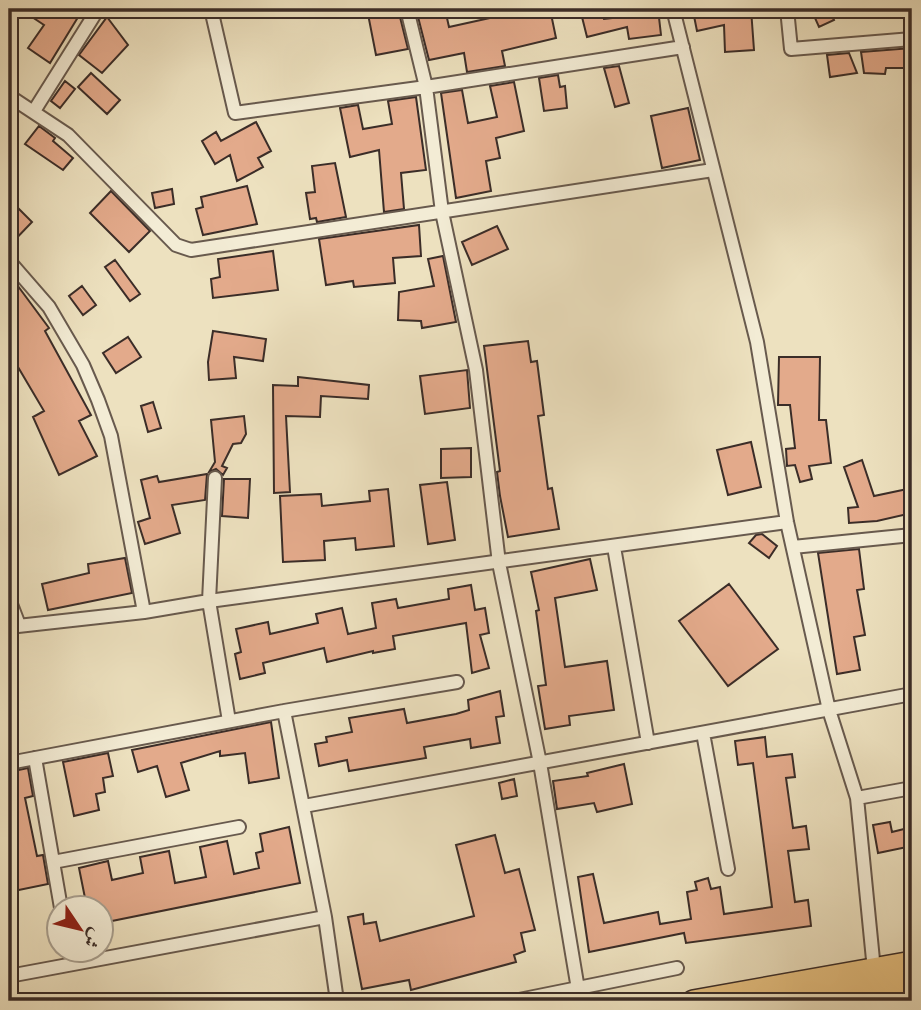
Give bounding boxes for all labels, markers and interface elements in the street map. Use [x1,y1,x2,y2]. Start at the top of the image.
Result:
north arrow [46,894,116,964]
text: ش [79,924,108,953]

